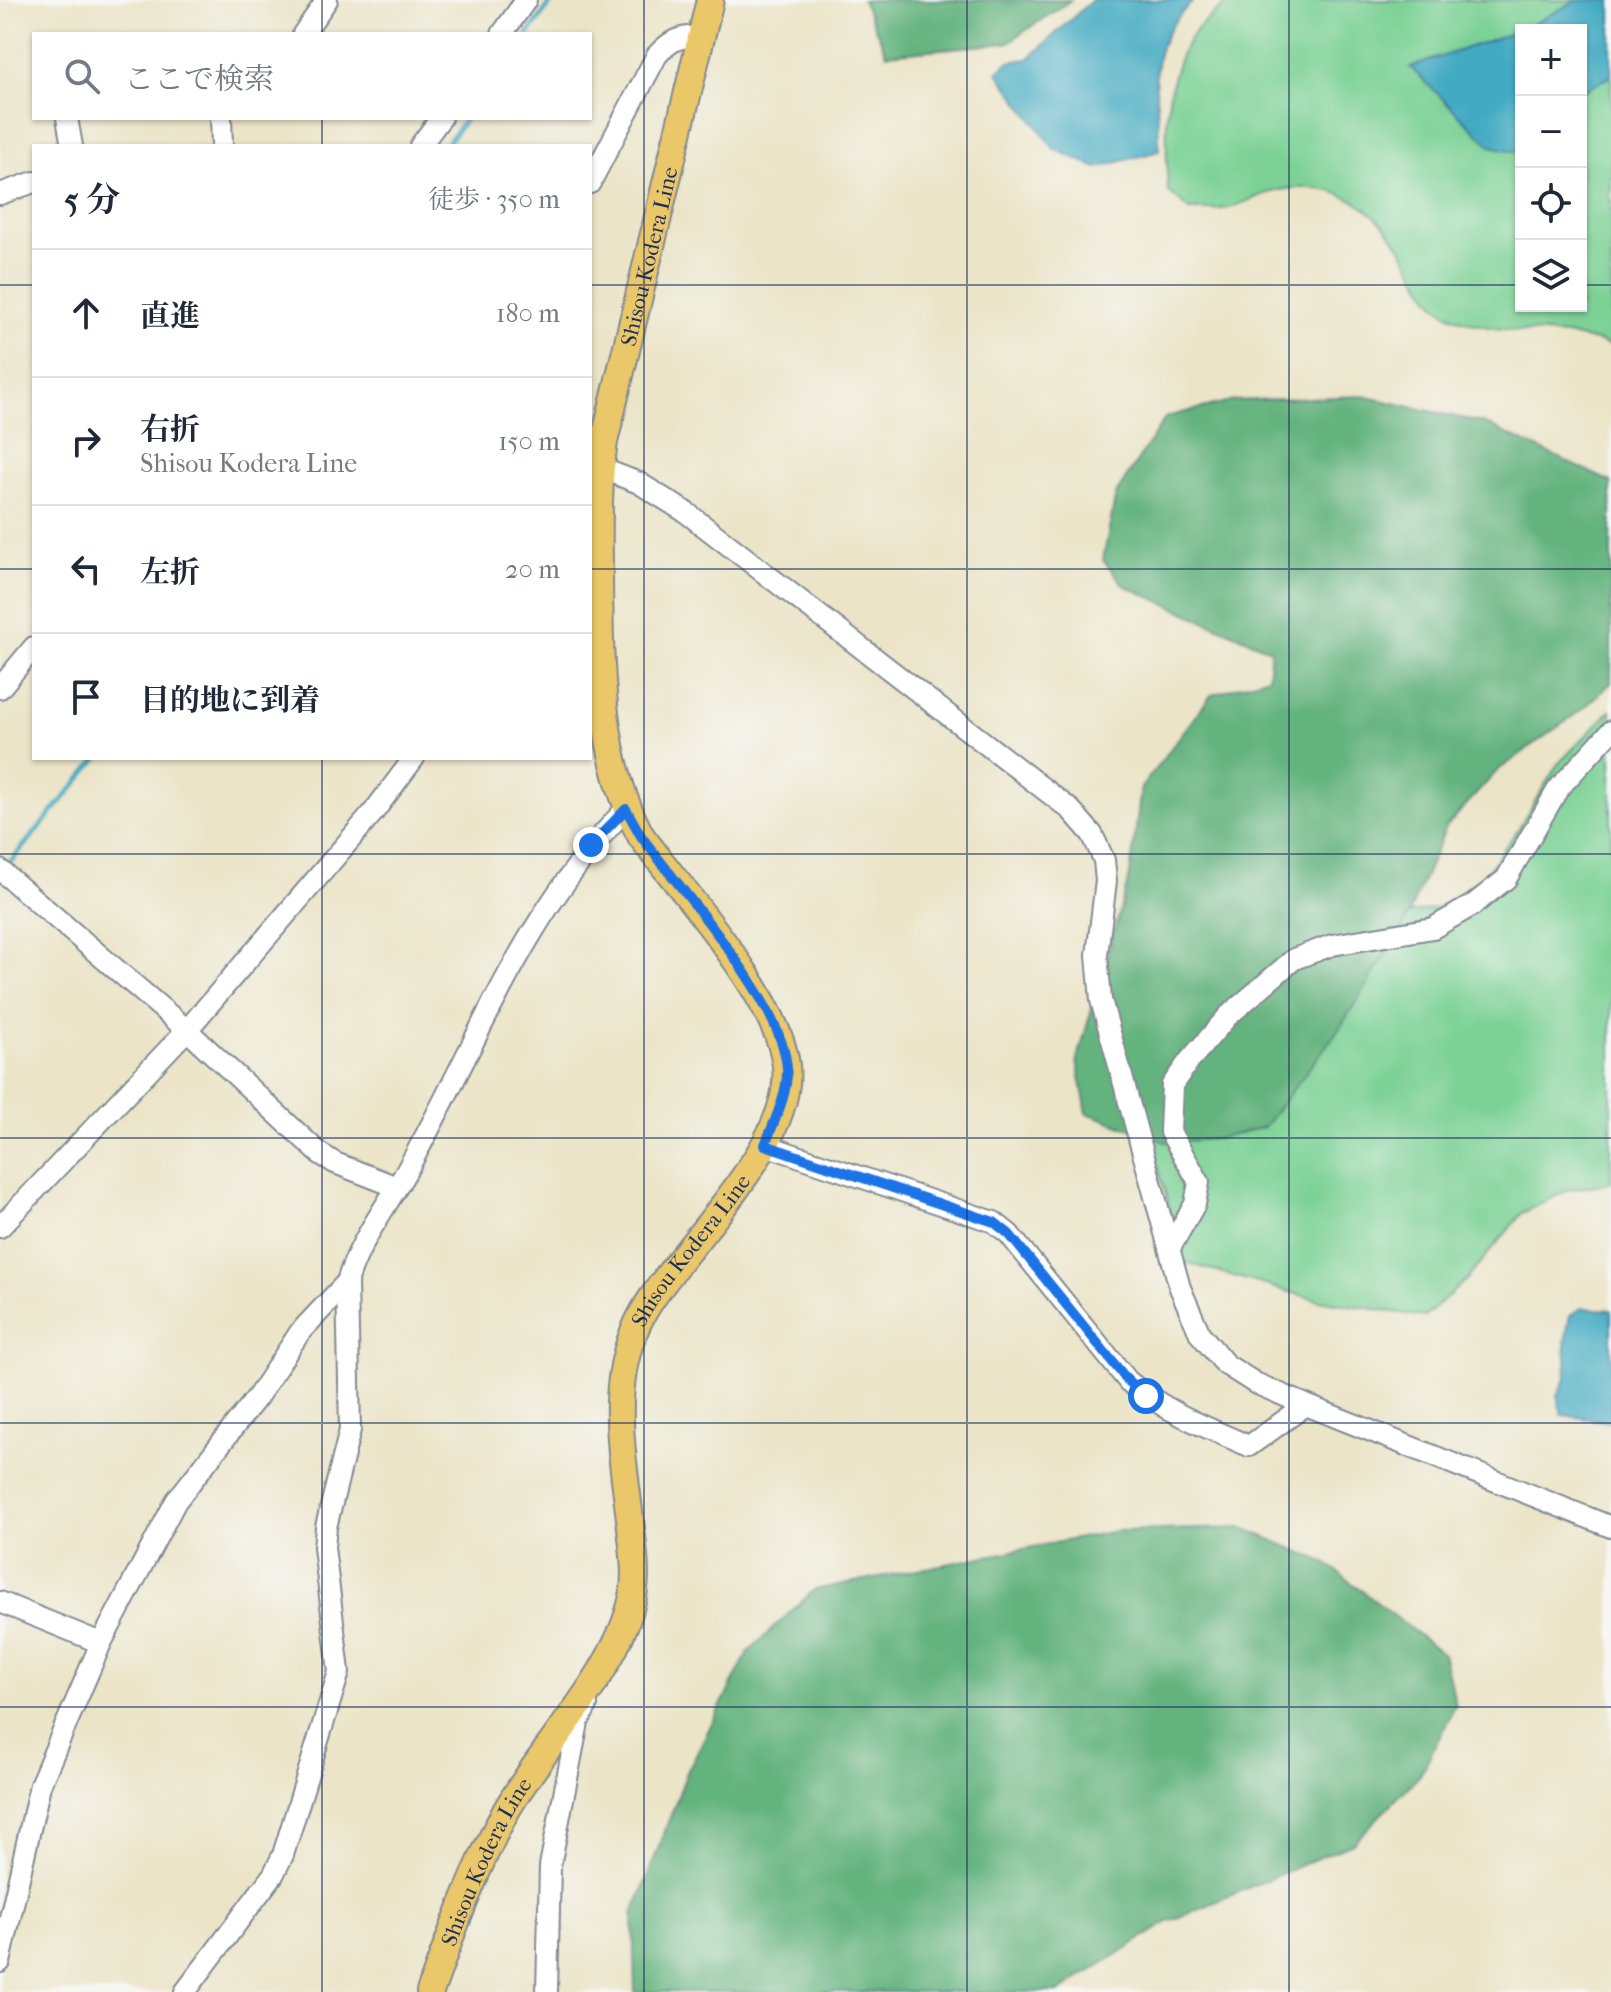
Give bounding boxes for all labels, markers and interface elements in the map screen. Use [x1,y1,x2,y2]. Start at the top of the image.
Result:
map controls [1515,24,1587,312]
button: + [1515,24,1587,96]
search box [32,32,592,120]
icon: search [60,54,104,98]
text: ここで検索 [124,62,274,97]
button: − [1515,96,1587,168]
street label: Shisou Kodera Line [615,164,684,349]
button: locate [1515,168,1587,240]
text: 5 分 [64,180,120,220]
text: 徒歩 · 350 m [428,184,560,215]
button: layers [1515,240,1587,312]
icon: ahead [64,291,108,335]
text: 180 m [496,298,560,329]
text: 直進 [140,299,200,334]
text: 右折 [140,412,200,447]
icon: right [64,419,108,463]
text: 150 m [498,426,560,457]
text: Shisou Kodera Line [140,448,357,479]
icon: left [64,547,108,591]
text: 20 m [505,554,560,585]
text: 左折 [140,555,200,590]
icon: arrive [64,675,108,719]
text: 目的地に到着 [140,683,320,718]
route end [573,827,609,863]
street label: Shisou Kodera Line [626,1170,756,1331]
route start [1128,1378,1164,1414]
street label: Shisou Kodera Line [436,1773,538,1950]

